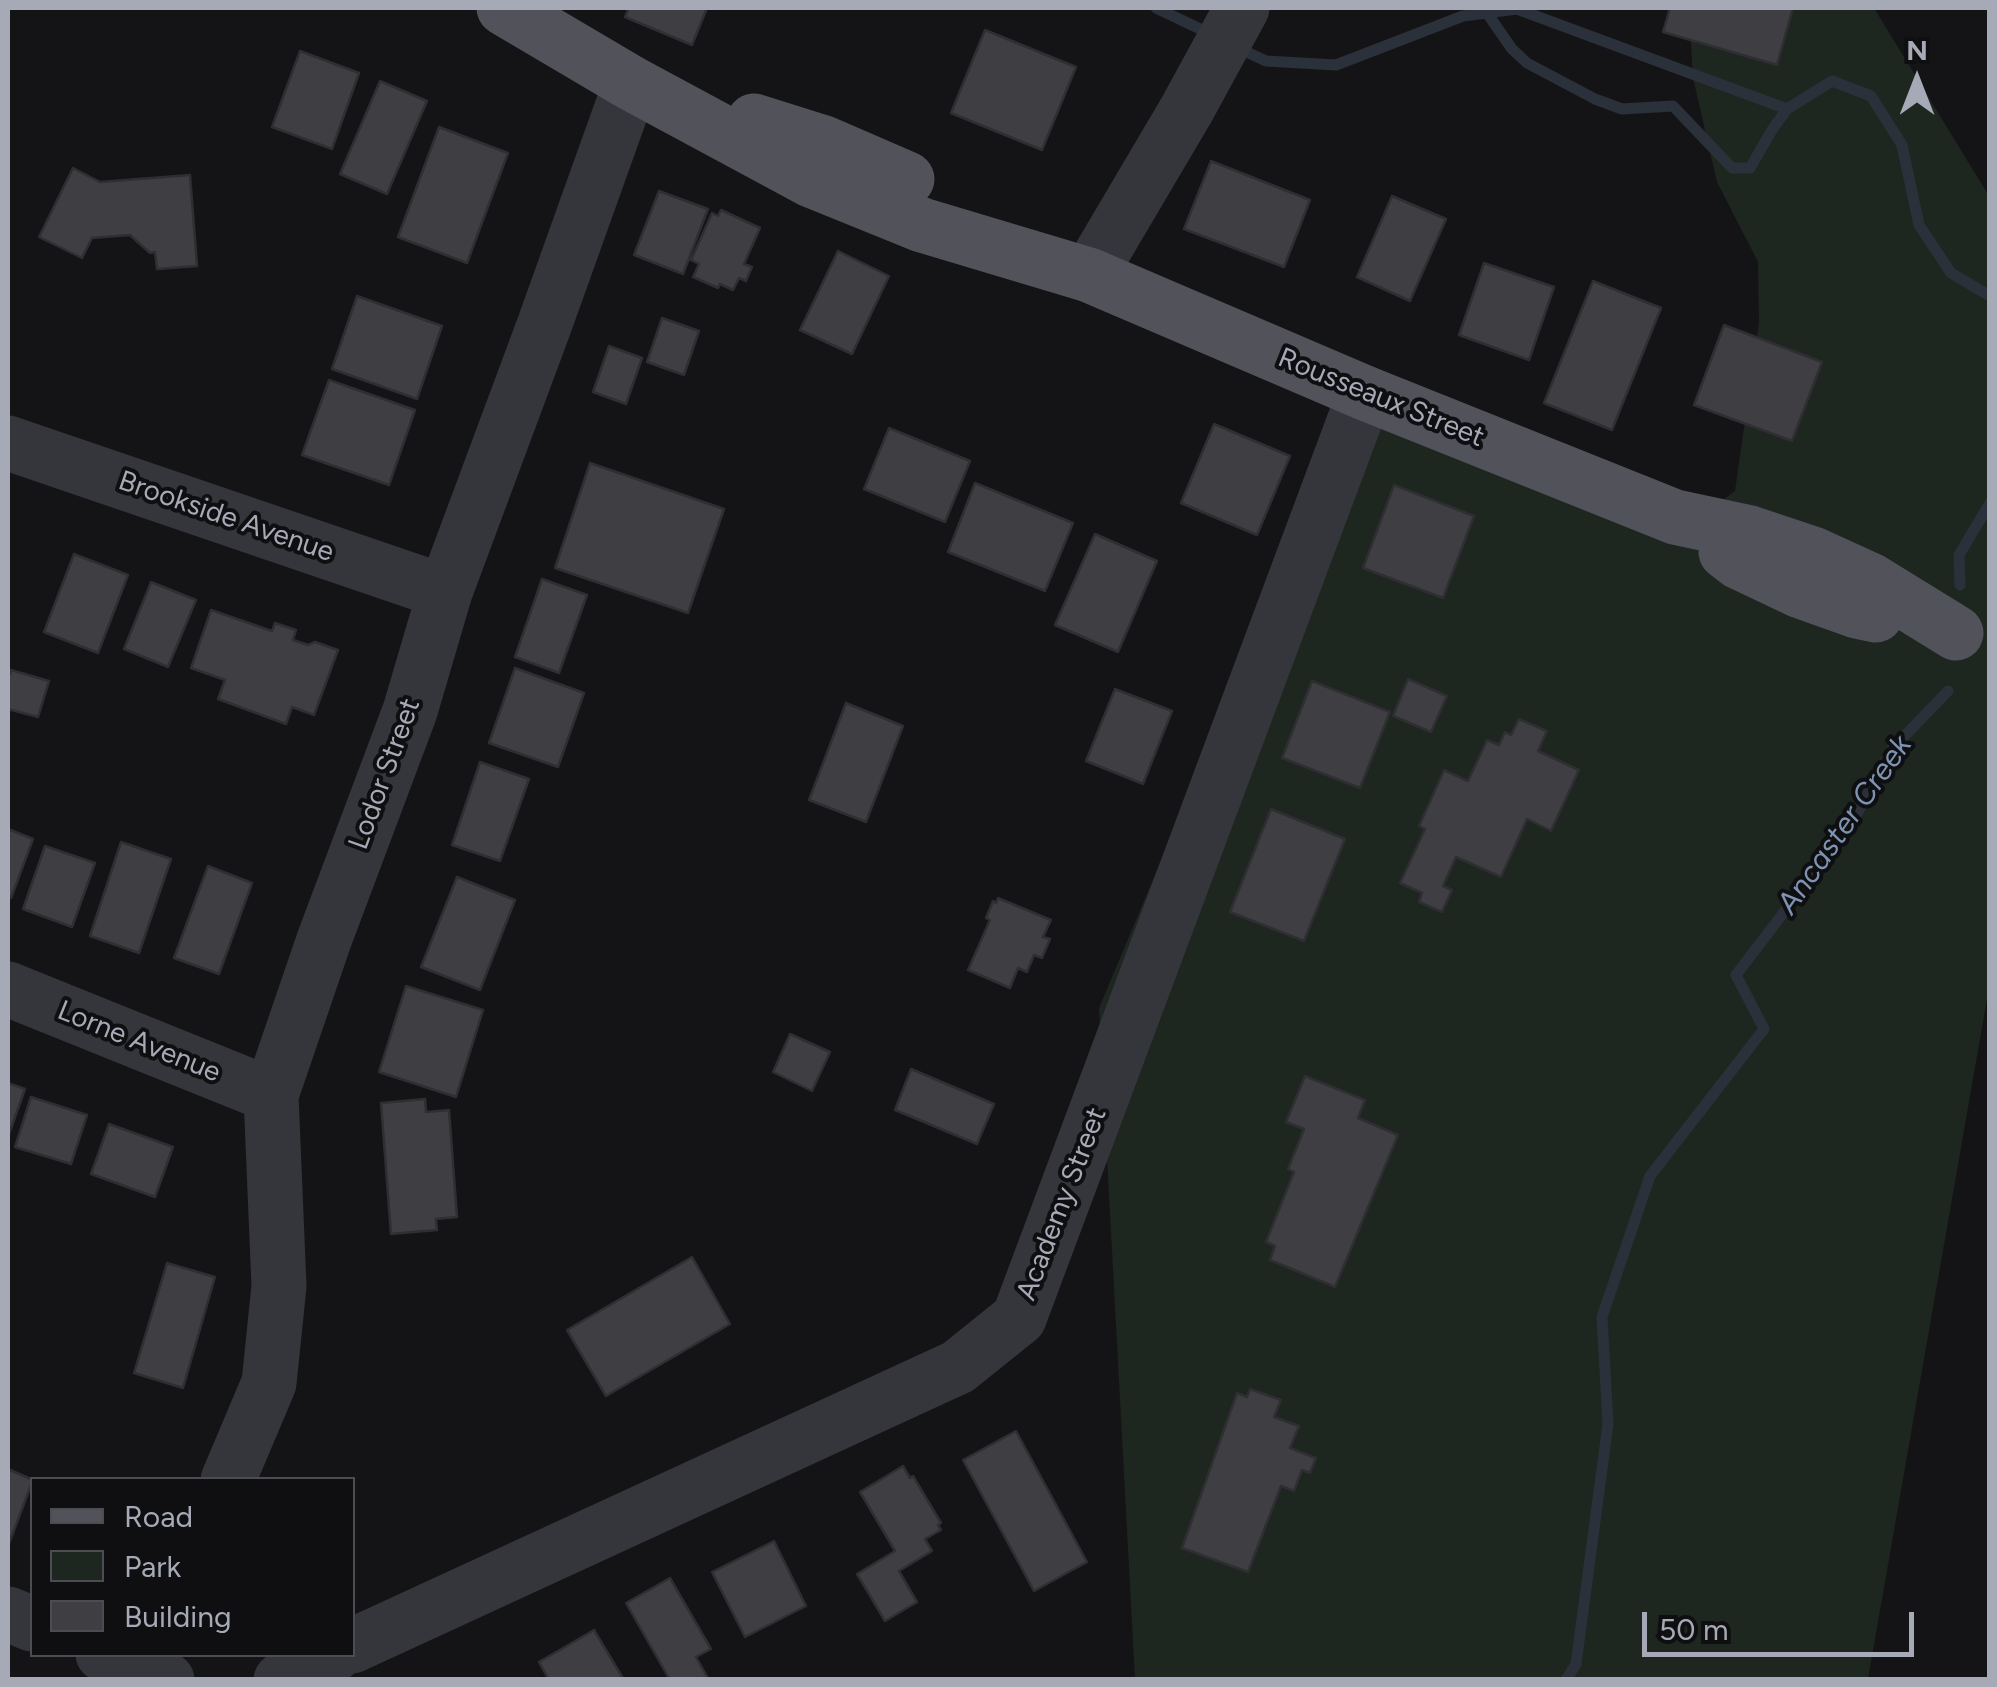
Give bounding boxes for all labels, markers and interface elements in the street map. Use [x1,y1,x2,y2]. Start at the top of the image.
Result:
north arrow [1867,30,1967,130]
text: N [1906,33,1928,67]
street label: Rousseaux Street [1273,341,1489,455]
street label: Brookside Avenue [114,464,338,570]
street label: Lodor Street [342,694,428,854]
water label: Ancaster Creek [1770,729,1920,921]
street label: Lorne Avenue [53,994,225,1090]
street label: Academy Street [1010,1103,1114,1305]
legend [30,1477,355,1657]
text: Road [124,1498,193,1535]
text: Park [124,1548,181,1585]
scale bar [1647,1592,1920,1654]
text: Building [124,1598,232,1635]
text: 50 m [1659,1611,1728,1648]

